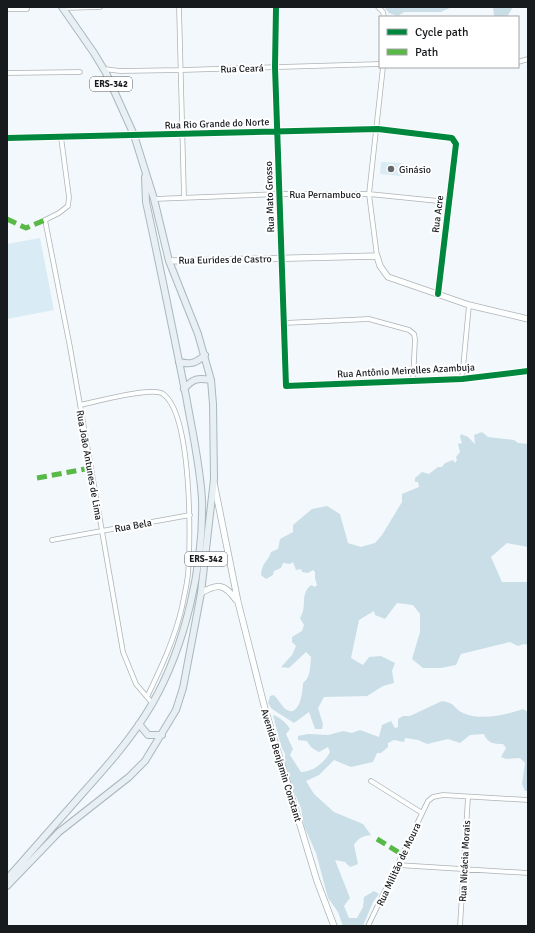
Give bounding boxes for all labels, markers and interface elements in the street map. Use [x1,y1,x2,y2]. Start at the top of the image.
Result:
legend [379,16,519,68]
text: Cycle path [415,25,468,40]
text: Path [415,45,438,60]
street label: Rua Ceará [220,62,264,76]
road number: ERS-342 [90,77,132,91]
street label: Rua Rio Grande do Norte [164,116,270,132]
street label: Rua Mato Grosso [263,161,277,233]
marker: Ginásio [386,164,396,174]
place label: Ginásio [399,164,431,176]
street label: Rua Pernambuco [289,189,361,201]
street label: Rua Acre [430,195,446,234]
street label: Rua Eurides de Castro [178,253,272,267]
street label: Rua Antônio Meirelles Azambuja [337,361,475,381]
street label: Rua João Antunes de Lima [73,409,105,521]
street label: Rua Bela [114,517,153,535]
road number: ERS-342 [185,552,227,566]
street label: Avenida Benjamin Constant [258,707,304,824]
street label: Rua Nicácia Morais [457,819,473,902]
street label: Rua Militão de Moura [374,821,424,908]

